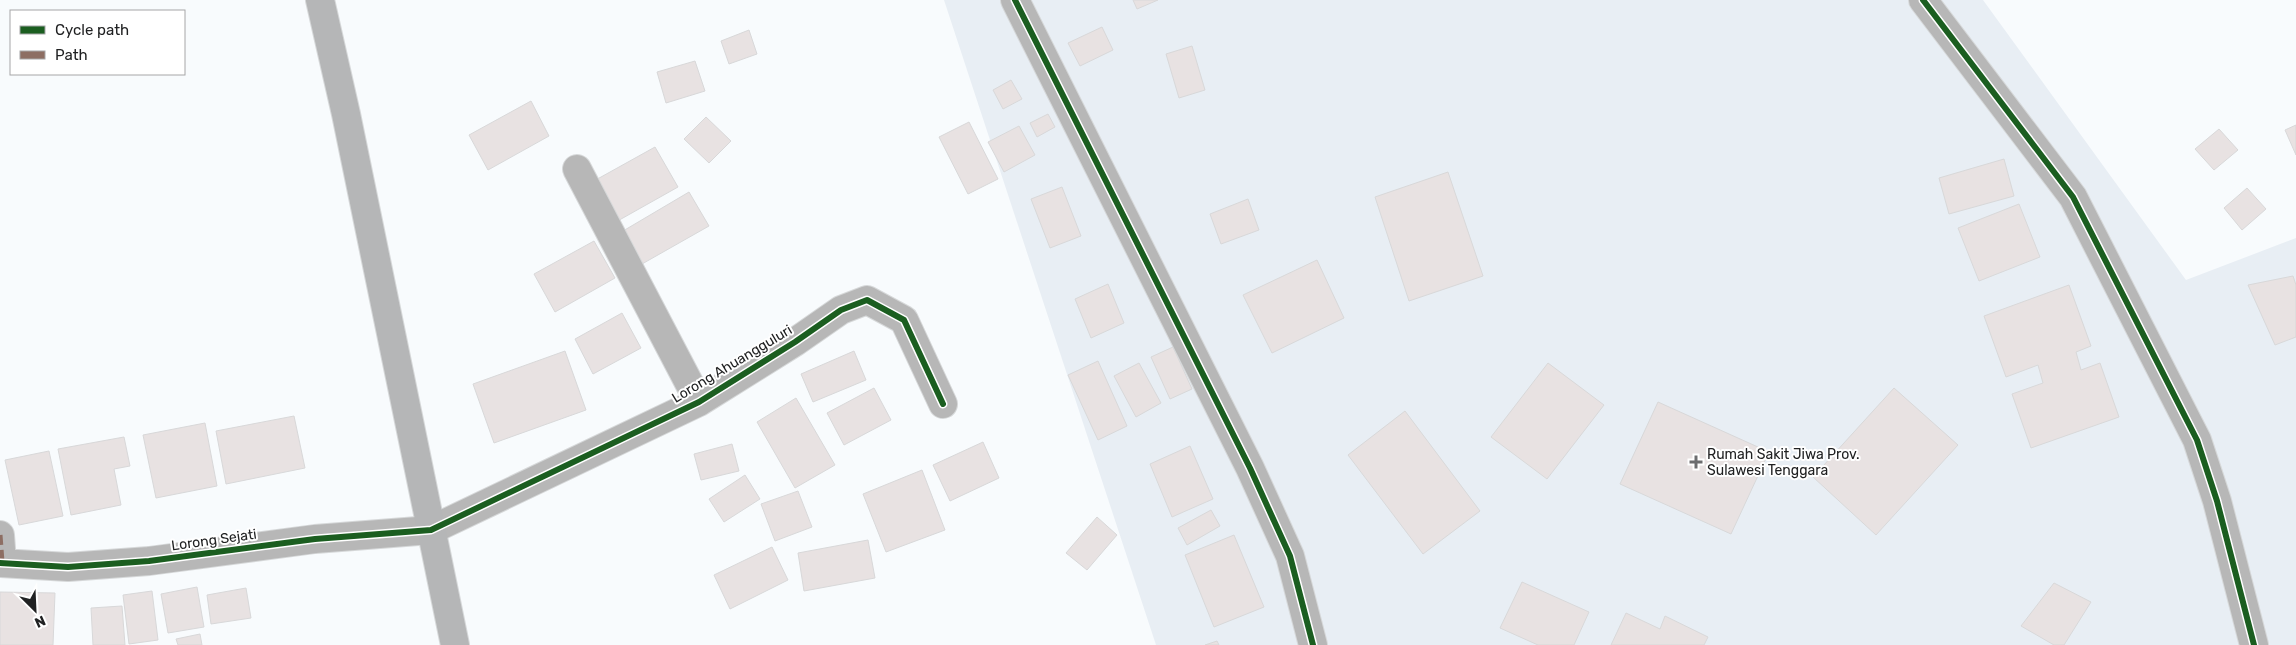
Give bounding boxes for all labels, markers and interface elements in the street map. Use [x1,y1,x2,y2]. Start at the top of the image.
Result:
legend [10,10,185,75]
text: Cycle path [55,21,129,39]
text: Path [55,46,88,64]
street label: Lorong Ahuangguluri [669,321,795,407]
place label: Rumah Sakit Jiwa Prov. Sulawesi Tenggara [1707,446,1860,479]
marker: Rumah Sakit Jiwa Prov. Sulawesi Tenggara [1689,455,1703,469]
street label: Lorong Sejati [170,526,258,554]
north arrow [10,585,60,635]
text: N [32,612,48,631]

